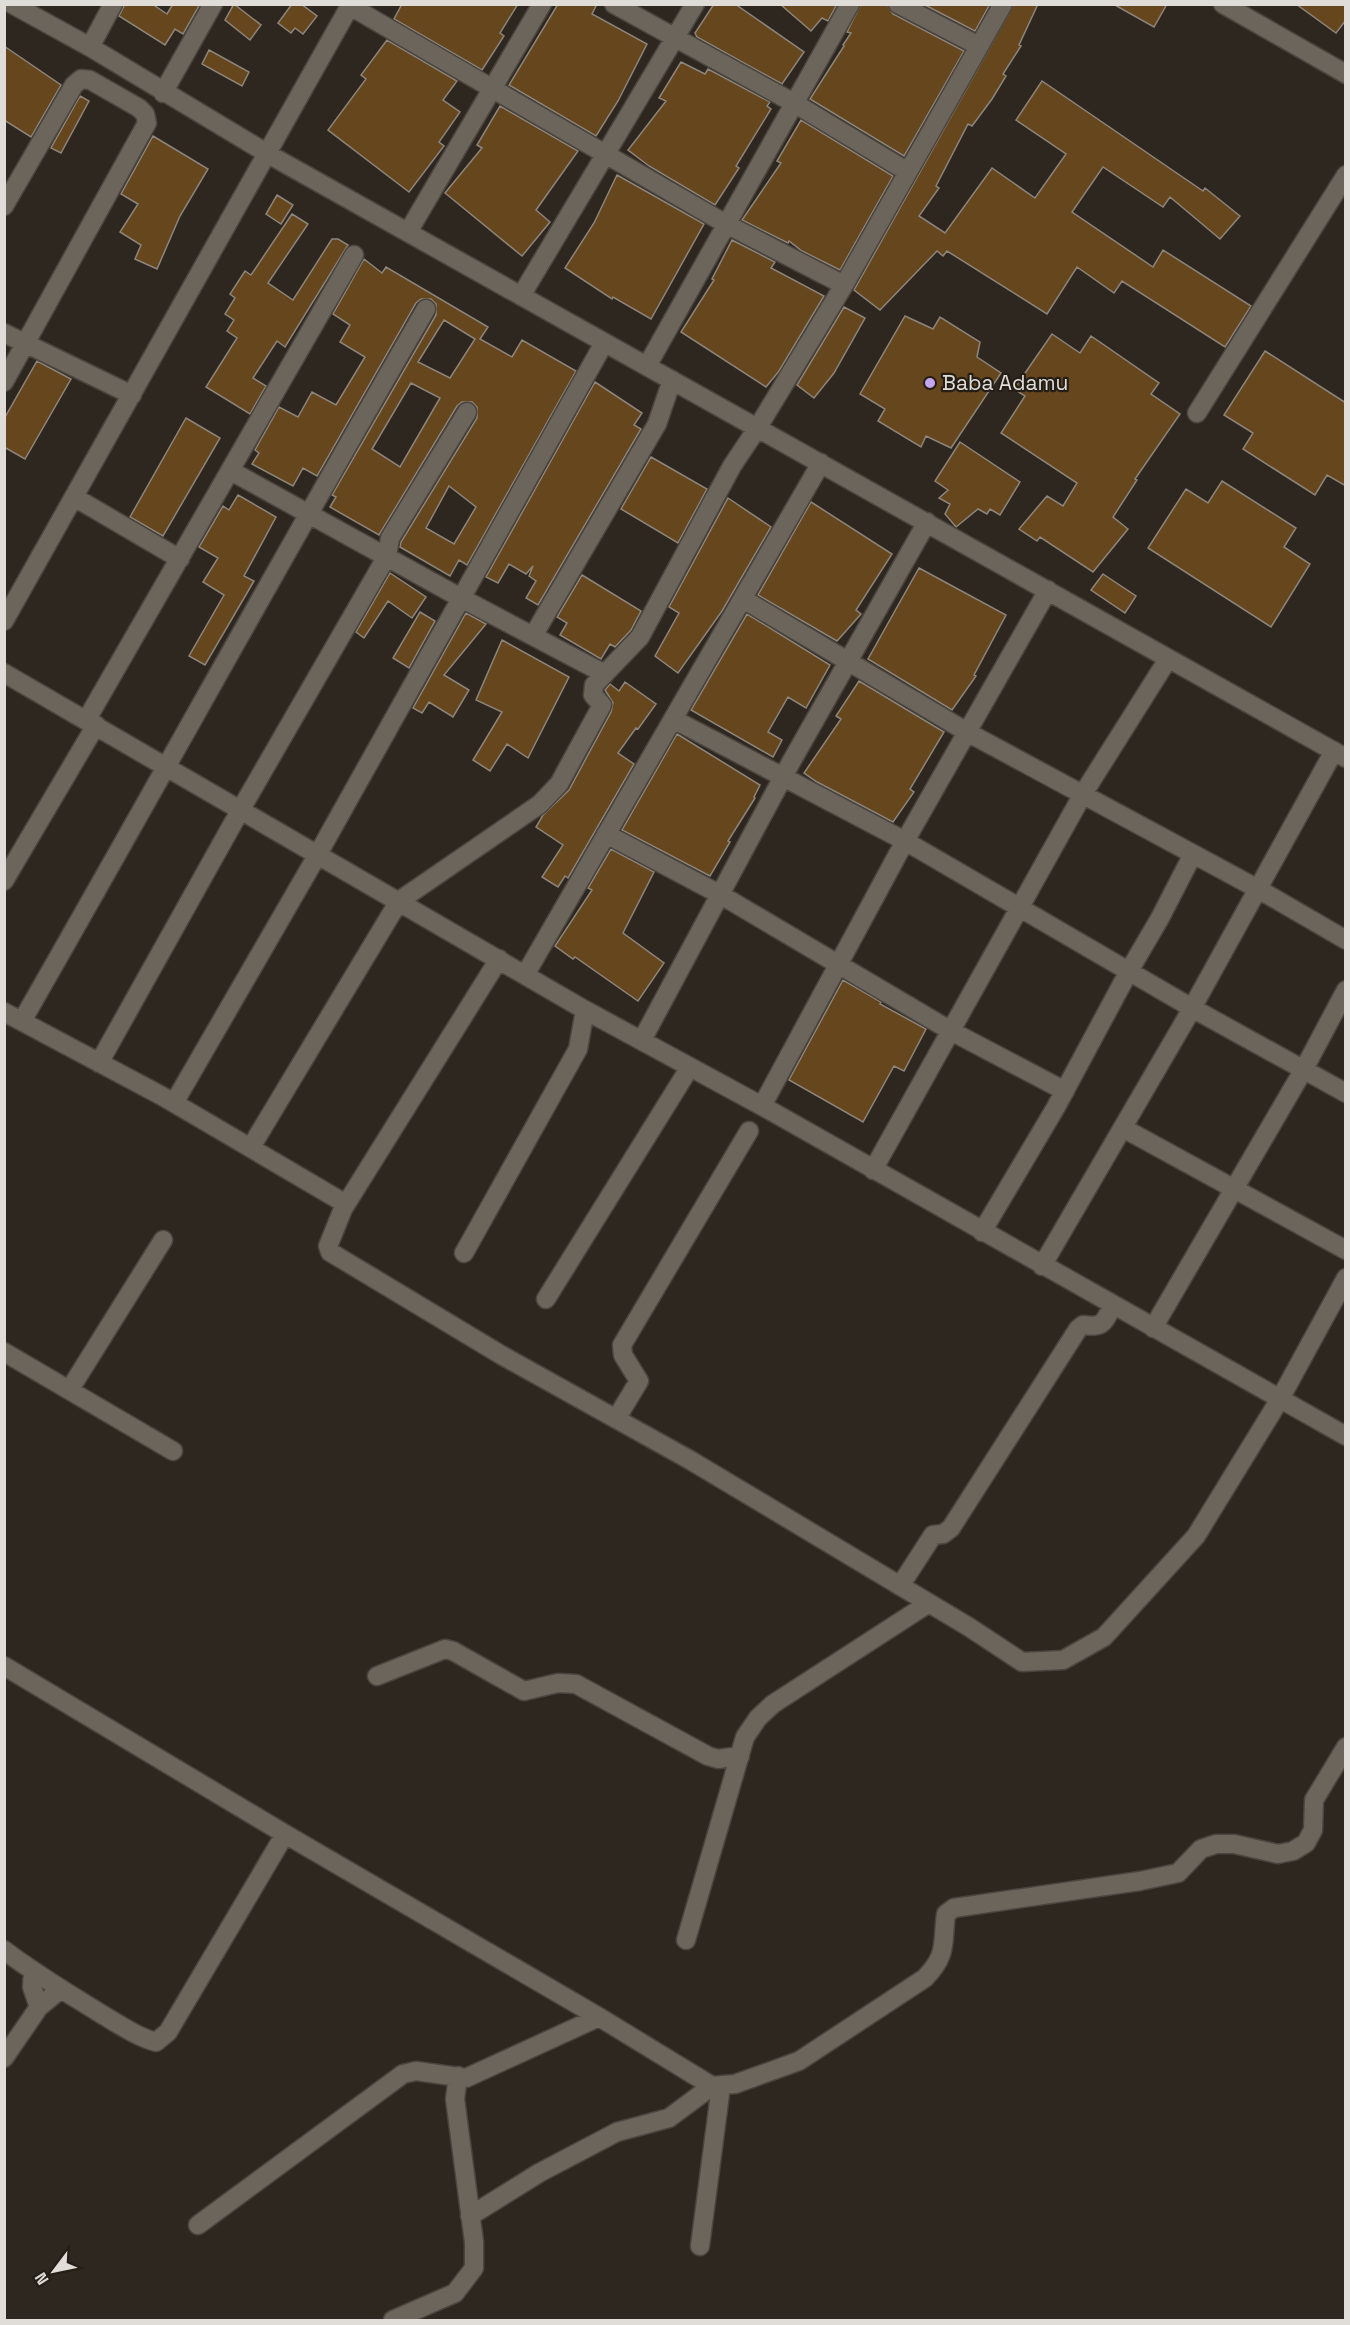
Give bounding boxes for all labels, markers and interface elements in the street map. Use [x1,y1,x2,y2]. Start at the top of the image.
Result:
place label: Baba Adamu [942,369,1068,396]
marker: Baba Adamu [923,376,937,390]
north arrow [24,2241,84,2301]
text: N [30,2269,53,2289]

